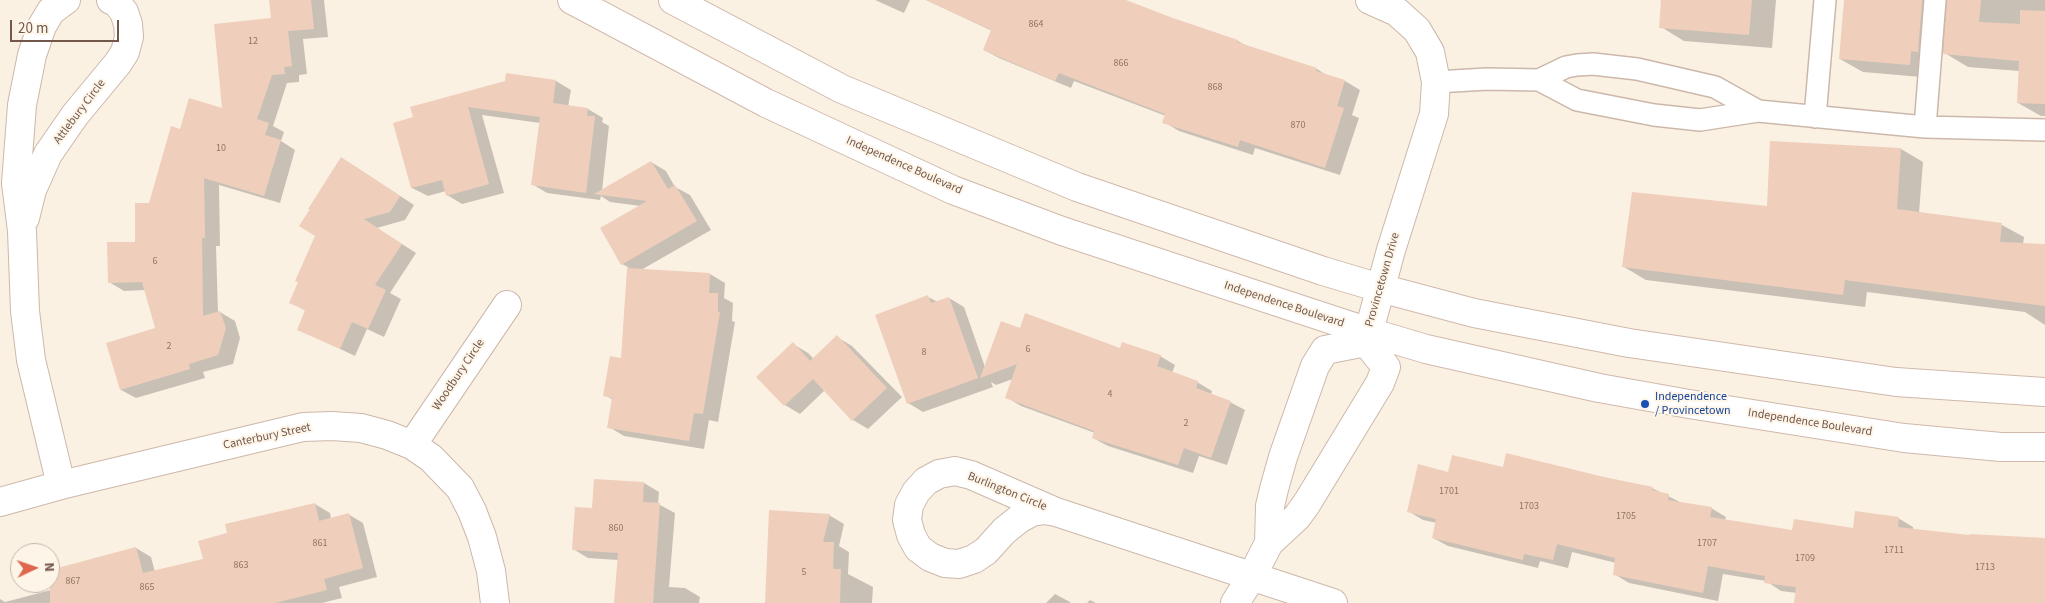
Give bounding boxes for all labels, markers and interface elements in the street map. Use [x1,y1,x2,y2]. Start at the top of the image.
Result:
scale bar [12,10,121,42]
text: 20 m [18,18,48,39]
house number: 864 [1029,19,1043,31]
house number: 12 [248,36,258,48]
house number: 866 [1114,58,1128,70]
street label: Attlebury Circle [51,77,109,147]
house number: 868 [1208,82,1222,94]
house number: 870 [1291,120,1305,132]
street label: Independence Boulevard [844,134,964,198]
house number: 10 [216,143,226,155]
street label: Provincetown Drive [1363,231,1403,329]
house number: 6 [153,256,157,268]
street label: Independence Boulevard [1222,279,1346,331]
street label: Woodbury Circle [430,337,488,413]
house number: 2 [167,341,171,353]
house number: 6 [1026,344,1030,356]
house number: 8 [922,347,926,359]
house number: 4 [1108,389,1112,401]
place label: Independence / Provincetown [1655,390,1731,418]
marker: Independence / Provincetown [1639,398,1651,410]
street label: Independence Boulevard [1747,406,1873,440]
house number: 2 [1184,418,1188,430]
street label: Canterbury Street [222,421,312,453]
street label: Burlington Circle [965,470,1049,514]
house number: 1701 [1439,486,1459,498]
house number: 1703 [1519,501,1539,513]
house number: 1705 [1616,511,1636,523]
house number: 860 [609,523,623,535]
house number: 861 [313,538,327,550]
house number: 1707 [1697,538,1717,550]
north arrow [10,543,60,593]
house number: 1711 [1884,545,1904,557]
house number: 1709 [1795,553,1815,565]
house number: 863 [234,560,248,572]
text: N [39,562,59,572]
house number: 1713 [1975,562,1995,574]
house number: 5 [802,567,806,579]
house number: 867 [66,576,80,588]
house number: 865 [140,582,154,594]

